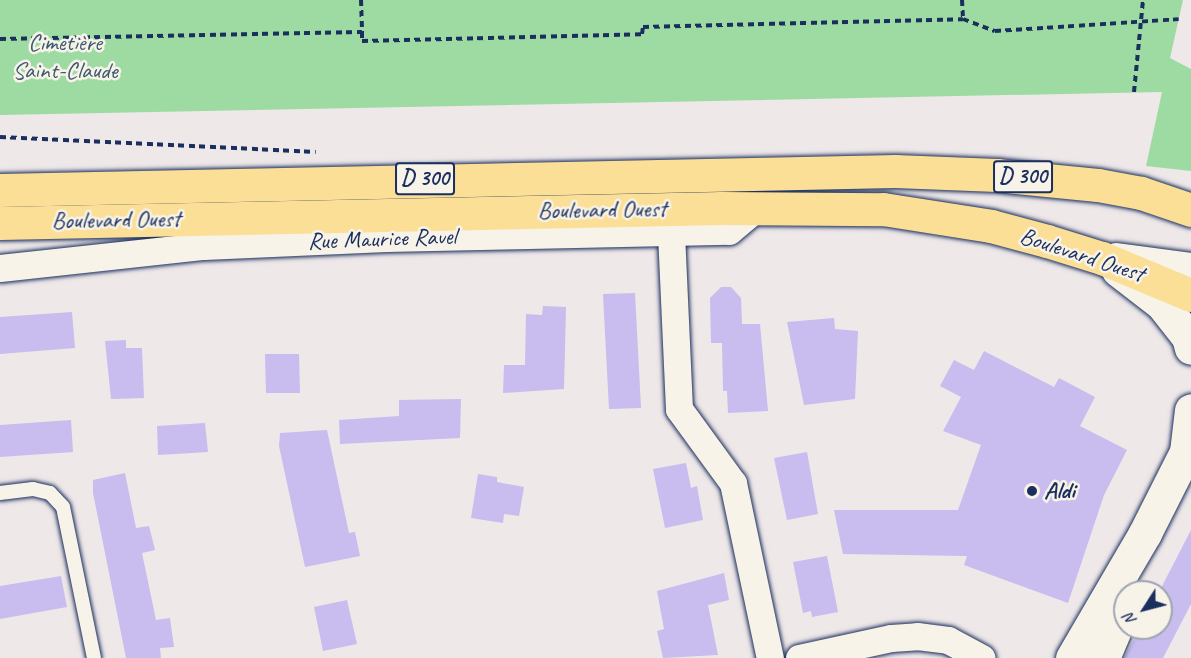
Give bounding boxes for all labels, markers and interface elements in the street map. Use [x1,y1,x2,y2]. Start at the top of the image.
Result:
park label: Cimetière Saint-Claude [12,29,118,85]
road number: D 300 [993,158,1053,196]
road number: D 300 [395,160,455,198]
street label: Boulevard Ouest [537,194,667,226]
street label: Boulevard Ouest [51,204,181,236]
street label: Boulevard Ouest [1016,221,1148,289]
street label: Rue Maurice Ravel [307,222,457,256]
place label: Aldi [1044,477,1075,505]
marker: Aldi [1025,484,1039,498]
north arrow [1113,580,1173,640]
text: N [1119,610,1141,629]

